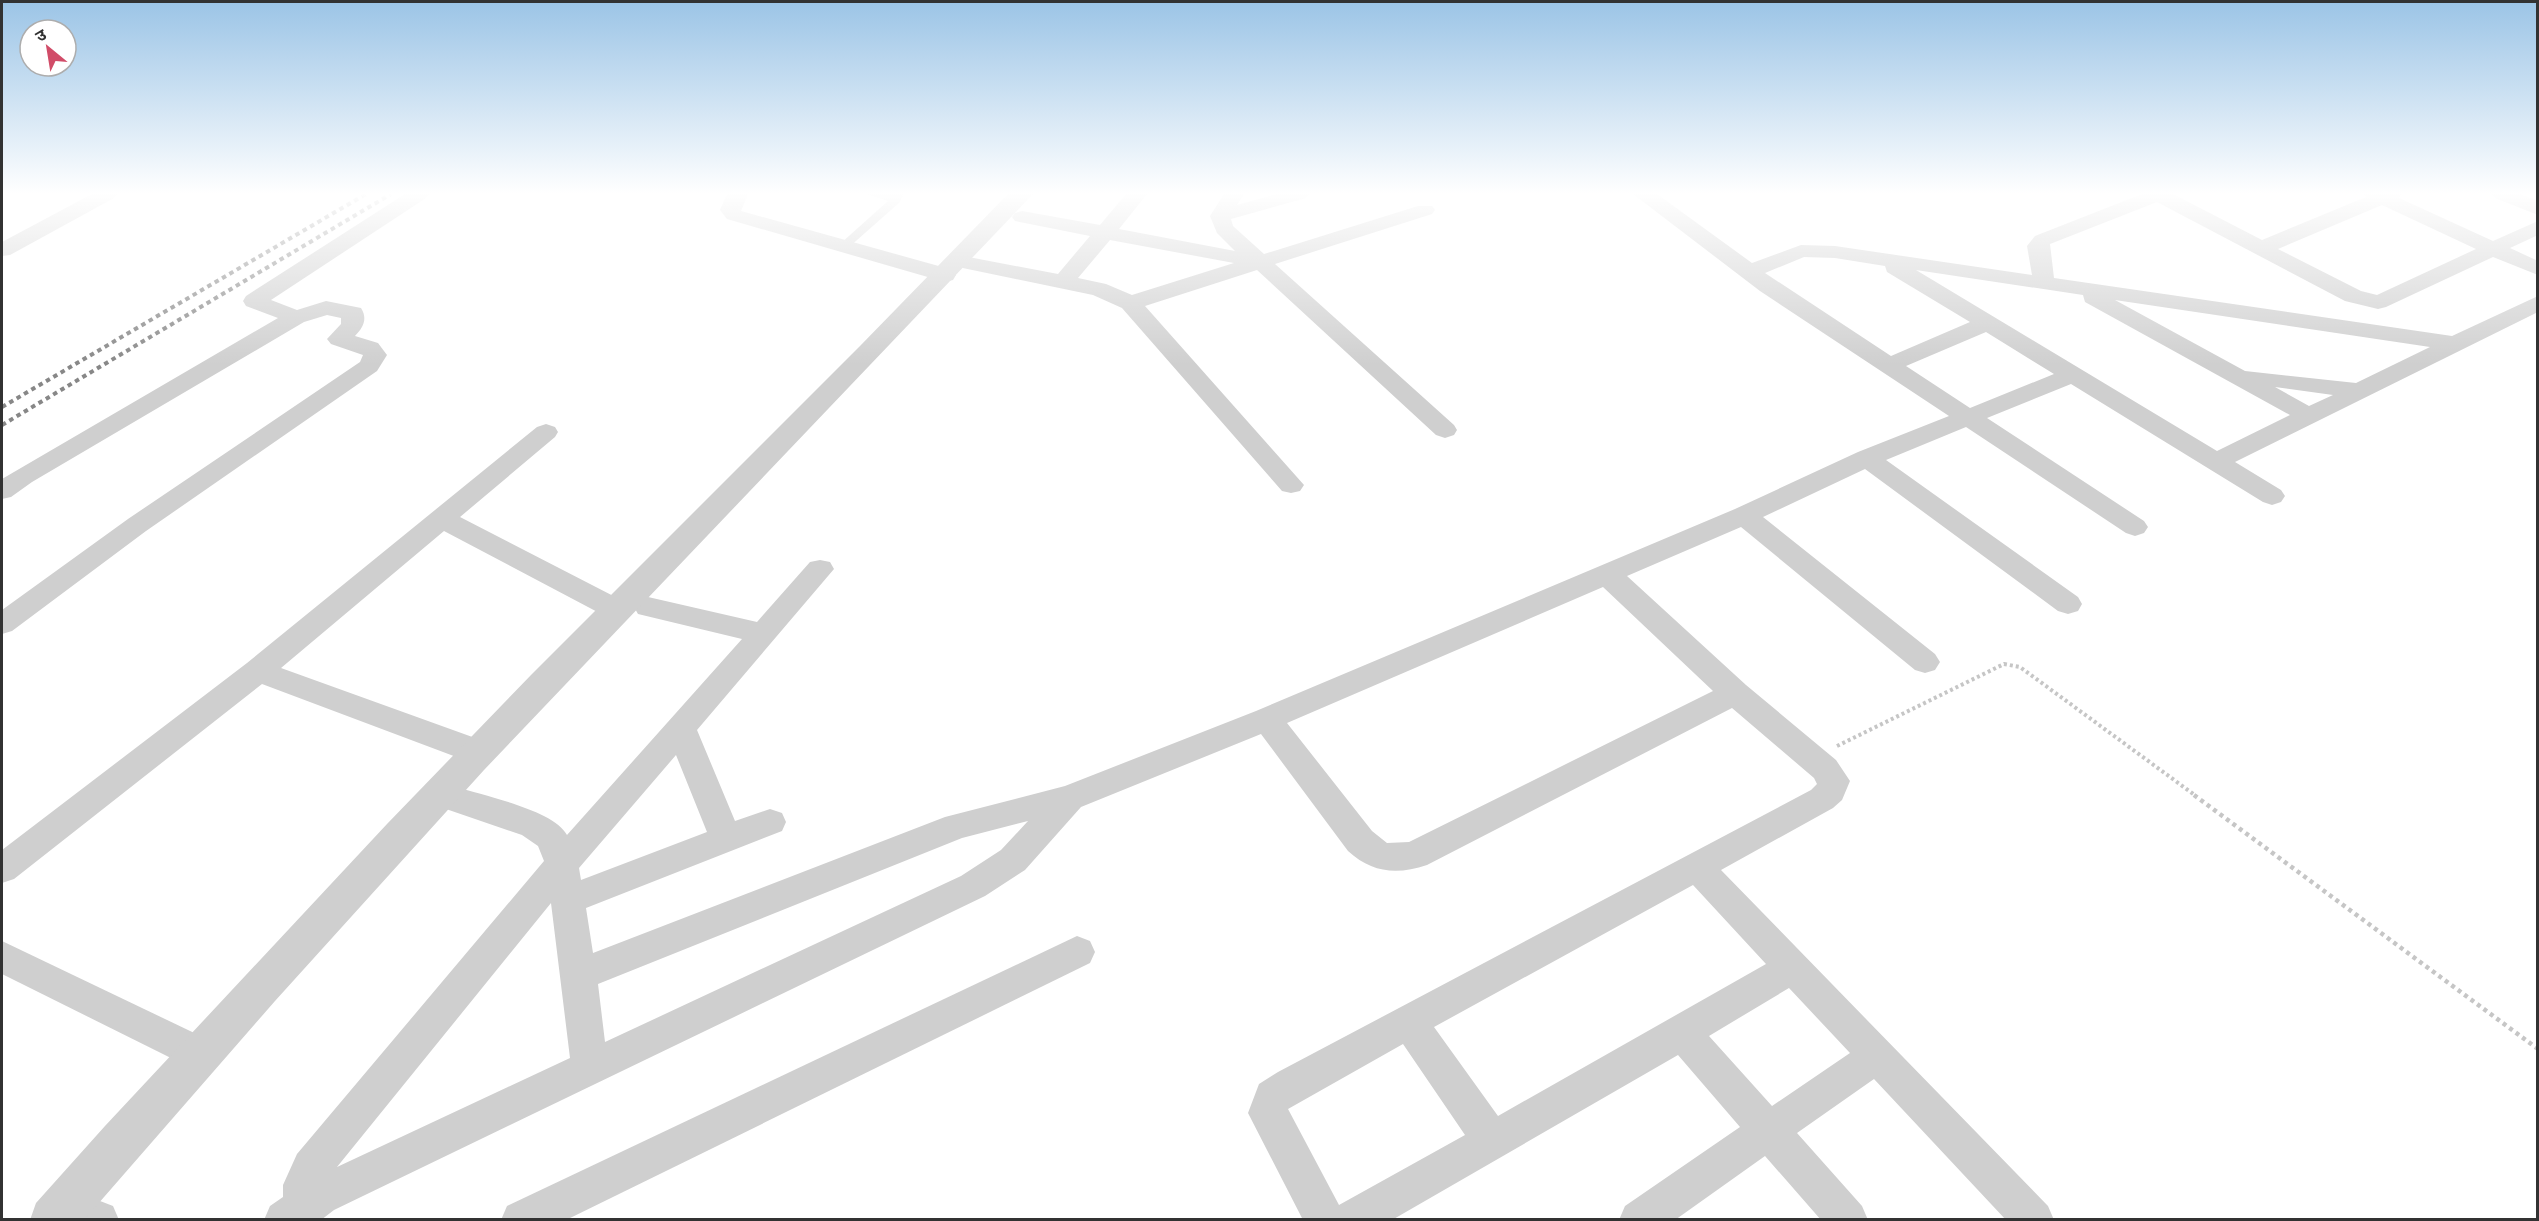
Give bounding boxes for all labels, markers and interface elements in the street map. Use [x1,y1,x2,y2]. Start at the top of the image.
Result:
north arrow [18,18,78,78]
text: उ [31,23,51,47]

